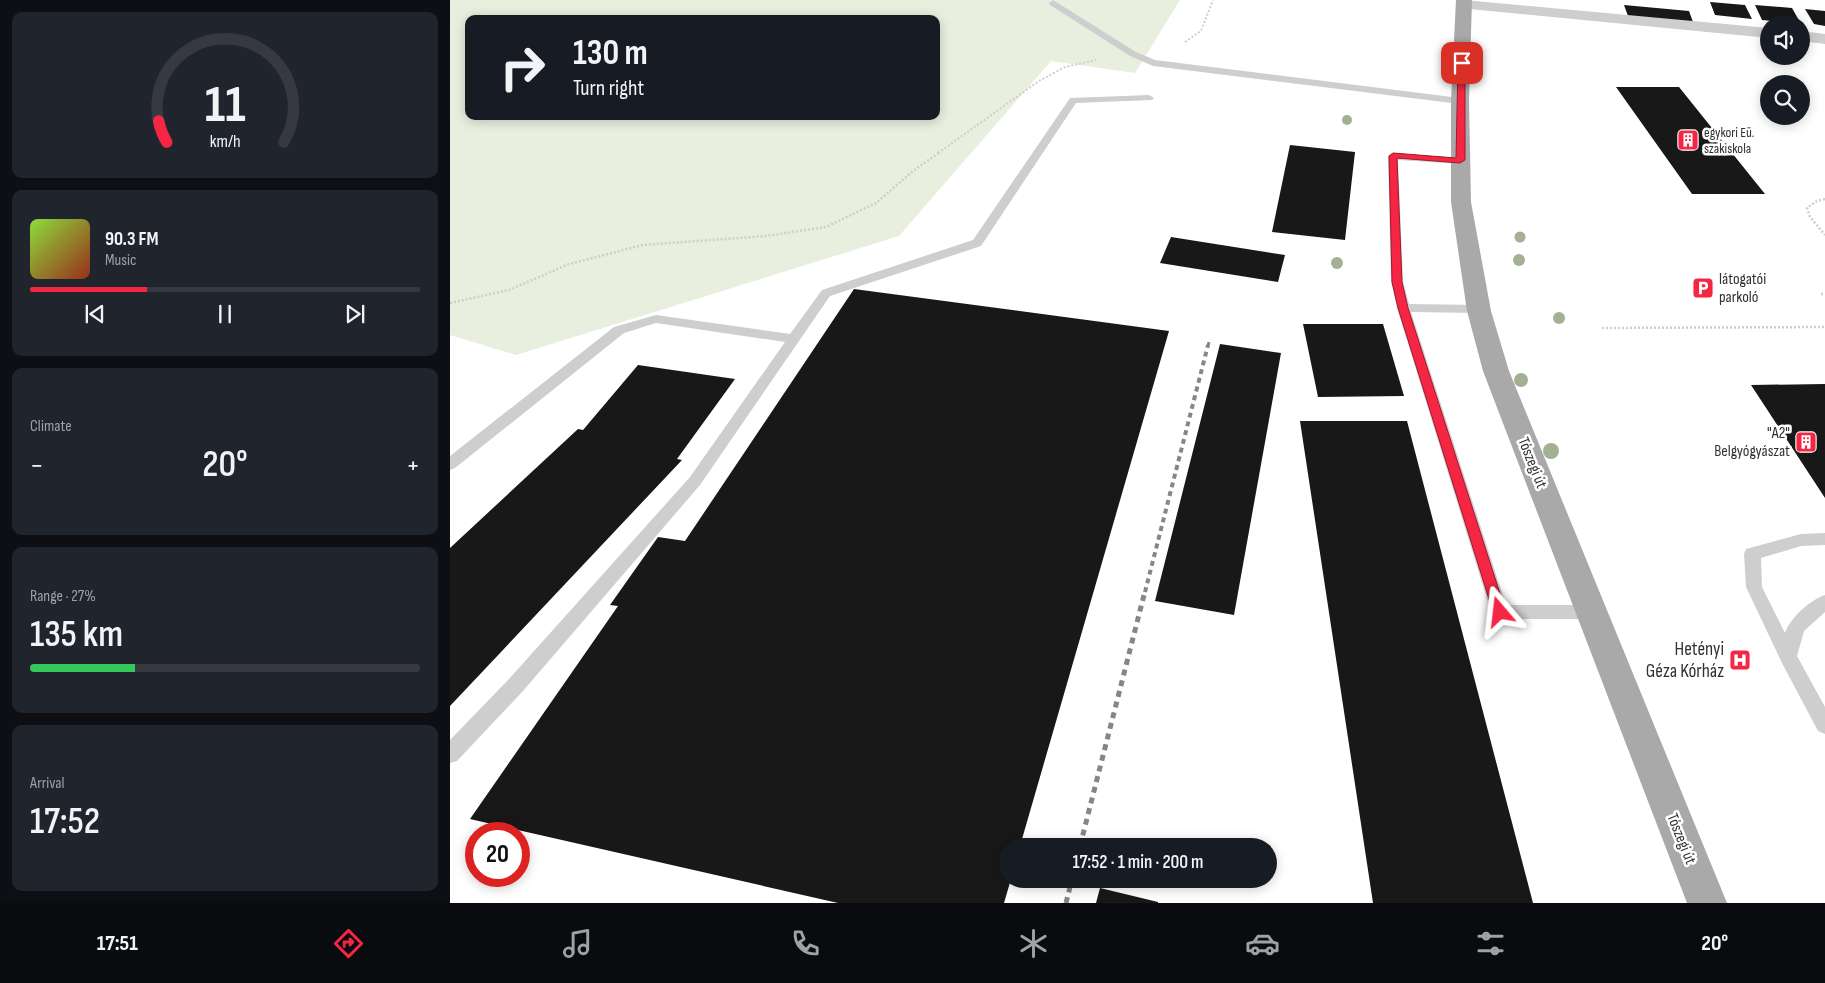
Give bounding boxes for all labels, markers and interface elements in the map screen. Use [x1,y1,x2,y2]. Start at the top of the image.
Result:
map controls [1760,15,1810,125]
button: sound [1760,15,1810,65]
text: 130 m [573,32,648,75]
icon: right [490,35,555,100]
pin [1441,42,1483,84]
icon: arrive [1448,49,1476,77]
text: 11 [205,74,245,137]
text: Turn right [573,75,644,102]
button: search [1760,75,1810,125]
place label: egykori Eü. szakiskola [1704,124,1754,157]
building icon: egykori Eü. szakiskola [1676,128,1700,152]
text: km/h [210,131,240,152]
text: 90.3 FM [105,228,158,251]
text: Music [105,251,136,270]
place label: látogatói parkoló [1719,270,1766,307]
parking icon: látogatói parkoló [1691,276,1715,300]
icon: previous [81,300,109,328]
icon: pause [211,300,239,328]
icon: next [341,300,369,328]
text: Climate [30,417,72,436]
place label: "A2" Belgyógyászat [1714,424,1790,461]
building icon: "A2" Belgyógyászat [1794,430,1818,454]
street label: Tószegi út [1513,435,1551,491]
text: 20° [202,442,248,487]
text: − [30,449,44,482]
text: + [406,449,420,482]
position arrow [1473,585,1525,637]
text: Range · 27% [30,587,96,606]
text: 135 km [30,612,123,657]
place label: Hetényi Géza Kórház [1646,638,1724,683]
hospital icon: Hetényi Géza Kórház [1728,648,1752,672]
text: Arrival [30,774,64,793]
text: 17:52 [30,799,100,844]
street label: Tószegi út [1662,811,1700,867]
speed limit sign: 20 [465,822,530,887]
text: 17:52 · 1 min · 200 m [1072,851,1204,874]
icon: directions [331,926,366,961]
icon: music [560,926,595,961]
icon: phone [788,926,823,961]
icon: climate [1016,926,1051,961]
icon: car [1245,926,1280,961]
icon: filters [1473,926,1508,961]
text: 17:51 [97,930,138,957]
text: 20° [1701,930,1728,957]

